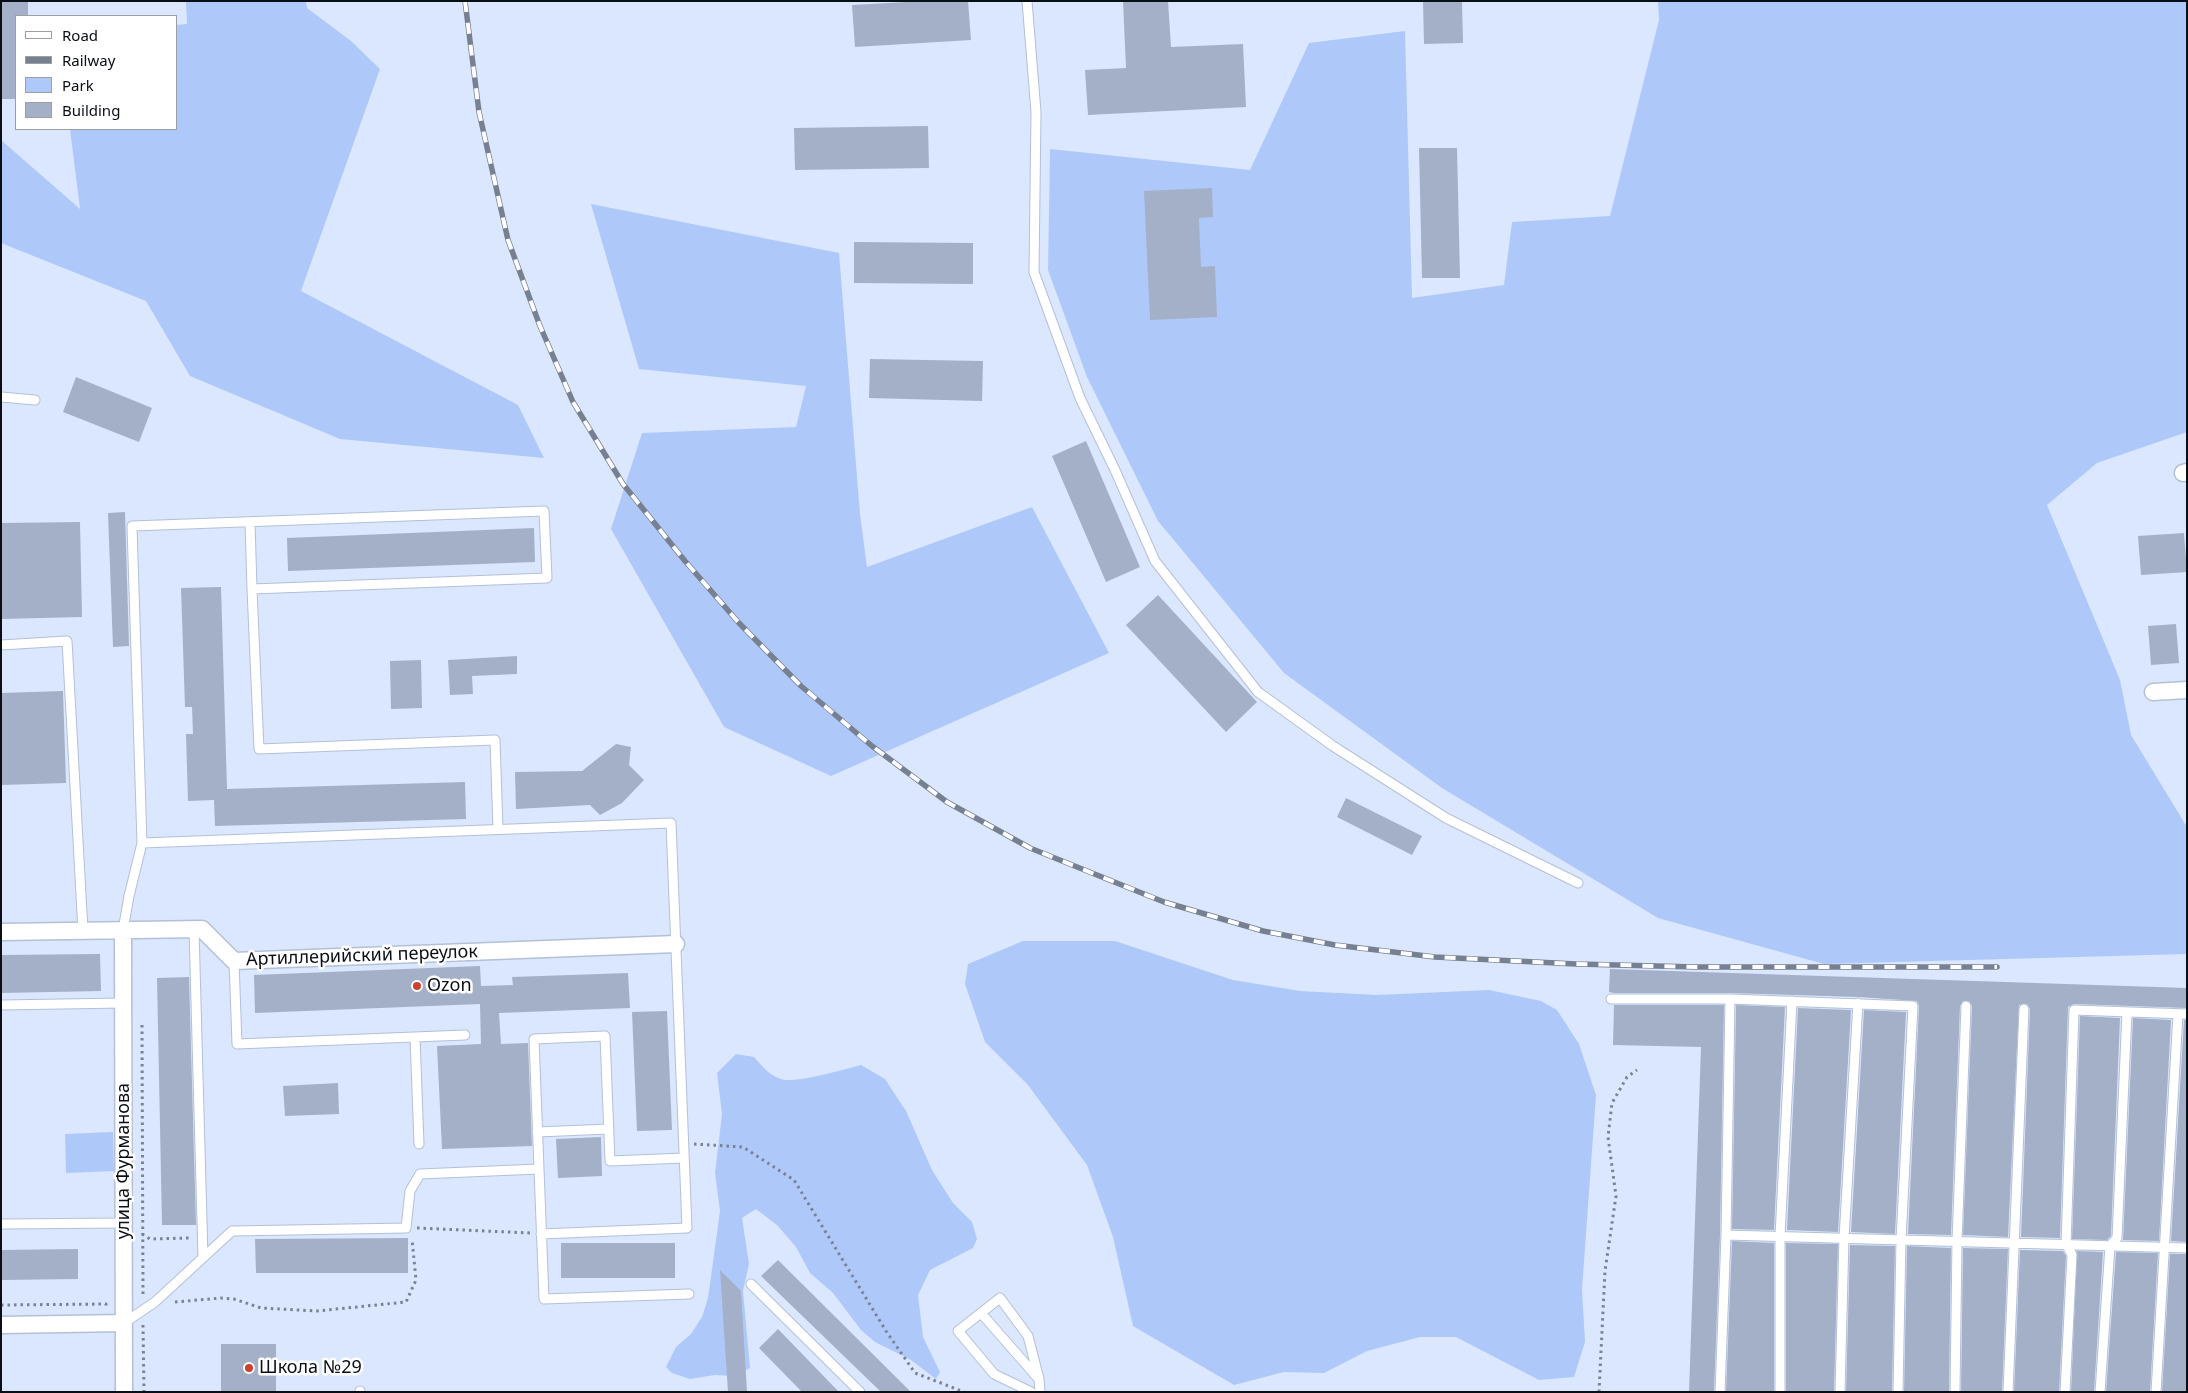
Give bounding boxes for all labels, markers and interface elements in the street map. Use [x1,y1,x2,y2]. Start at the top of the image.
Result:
legend [15,15,178,130]
text: Road [62,25,98,45]
text: Railway [62,50,115,70]
text: Park [62,75,94,95]
text: Building [62,100,120,120]
street label: Артиллерийский переулок [246,941,478,971]
place label: Ozon [427,975,472,997]
marker: Ozon [411,980,423,992]
street label: улица Фурманова [113,1083,135,1239]
place label: Школа №29 [259,1357,362,1379]
marker: Школа №29 [243,1362,255,1374]

